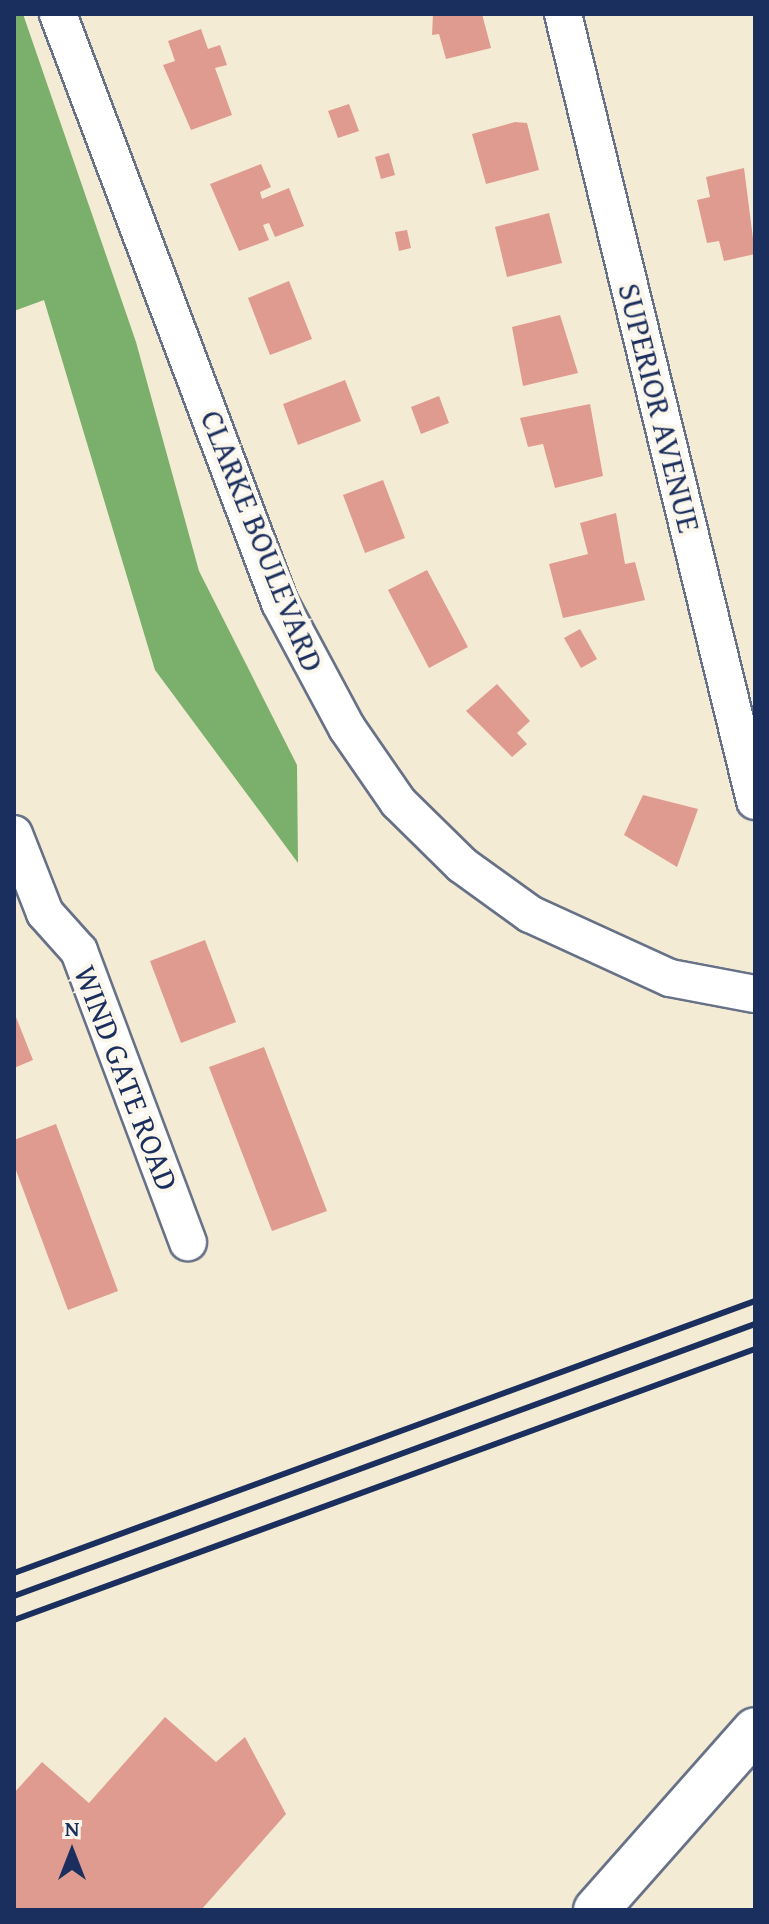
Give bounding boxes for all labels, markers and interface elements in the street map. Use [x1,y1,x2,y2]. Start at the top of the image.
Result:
street label: SUPERIOR AVENUE [609,279,709,537]
street label: CLARKE BOULEVARD [192,405,332,677]
street label: WIND GATE ROAD [65,960,187,1196]
north arrow [32,1812,112,1892]
text: N [65,1812,79,1844]

